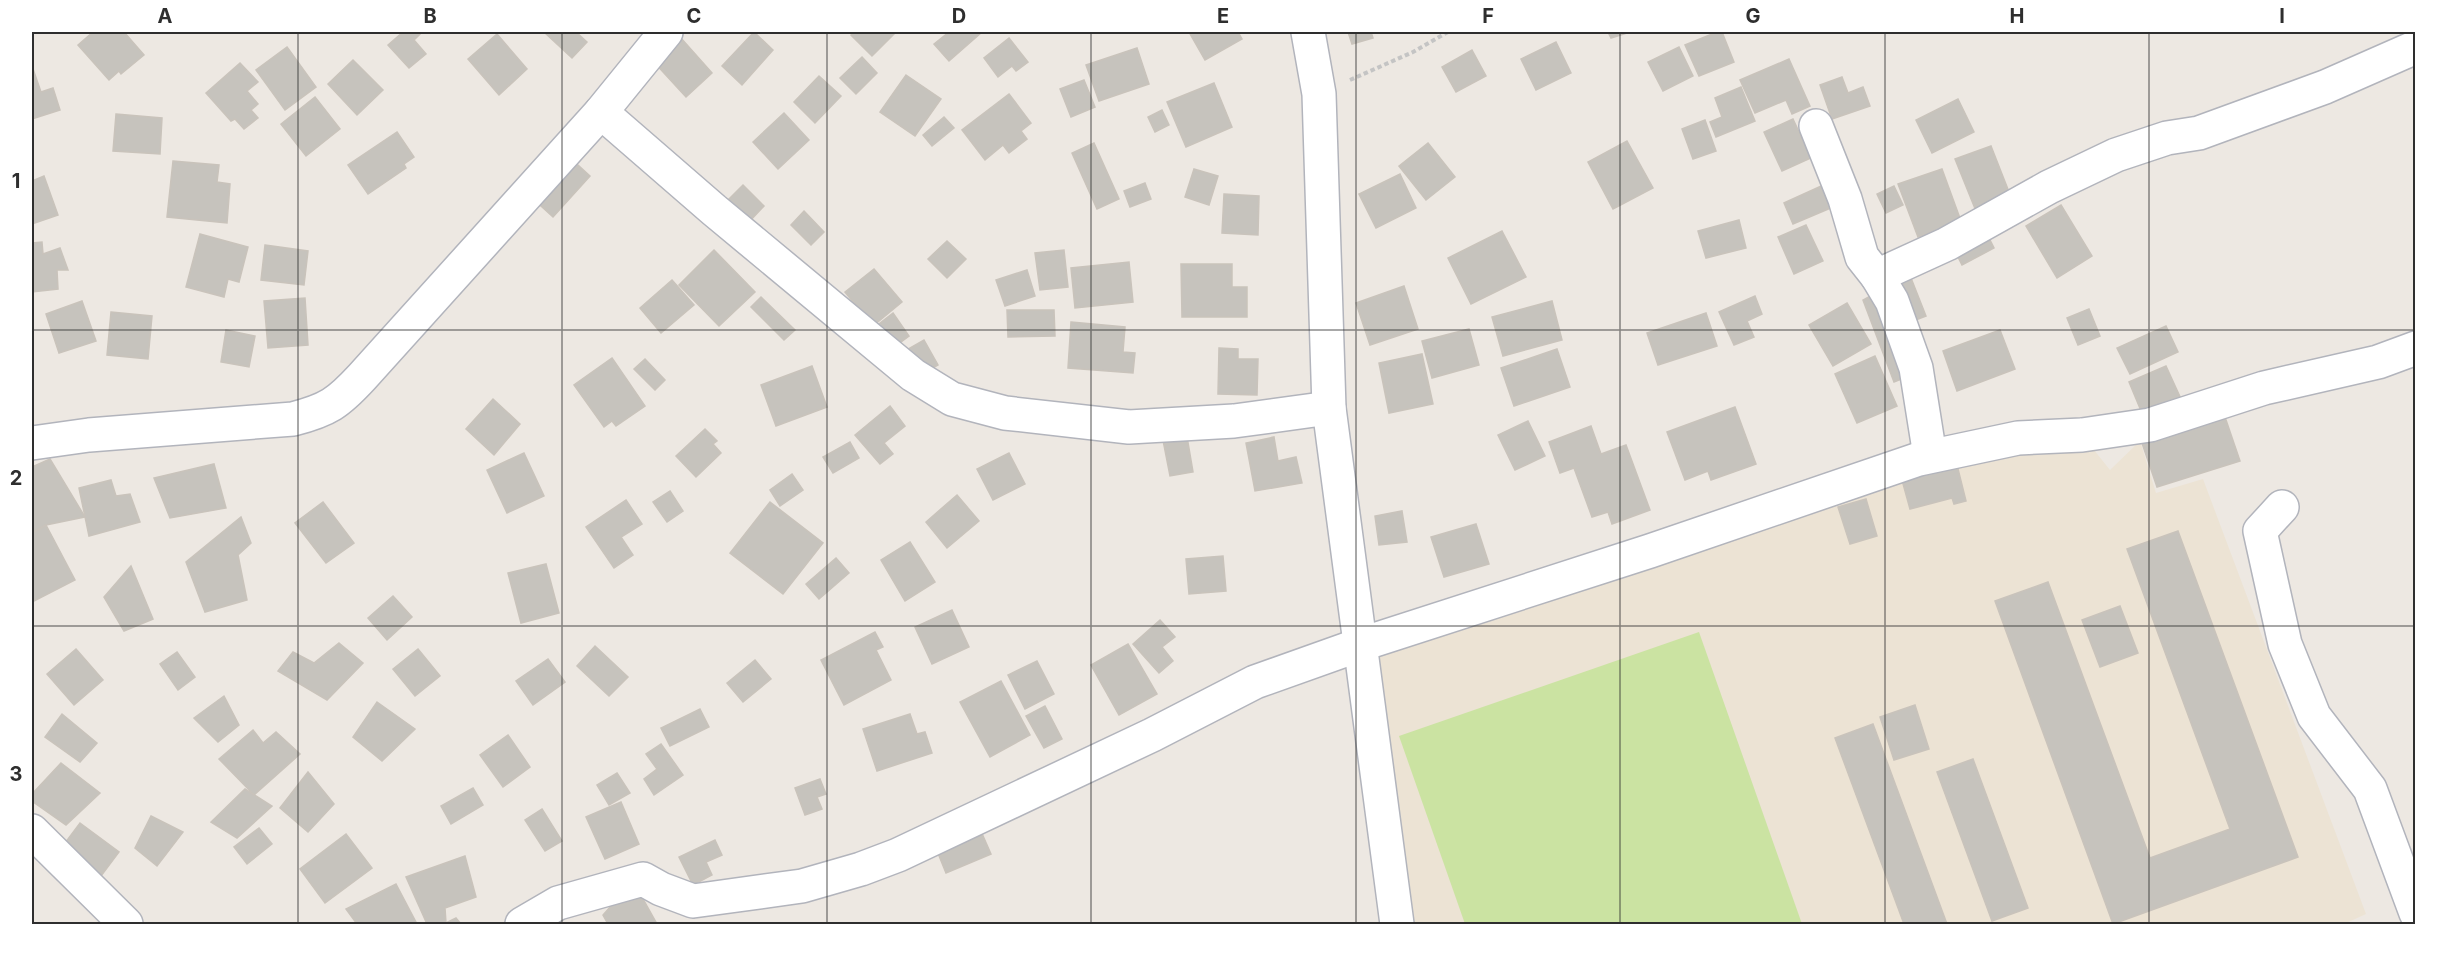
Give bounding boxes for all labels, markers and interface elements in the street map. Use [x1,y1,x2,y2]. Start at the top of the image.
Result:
text: A [158,4,173,28]
text: B [423,4,437,28]
text: C [687,4,701,28]
text: D [952,4,966,28]
text: E [1217,4,1229,28]
text: F [1482,4,1494,28]
text: G [1745,4,1761,28]
text: H [2010,4,2024,28]
text: I [2279,4,2285,28]
text: 1 [12,169,20,193]
text: 2 [10,466,22,490]
text: 3 [10,762,22,786]

